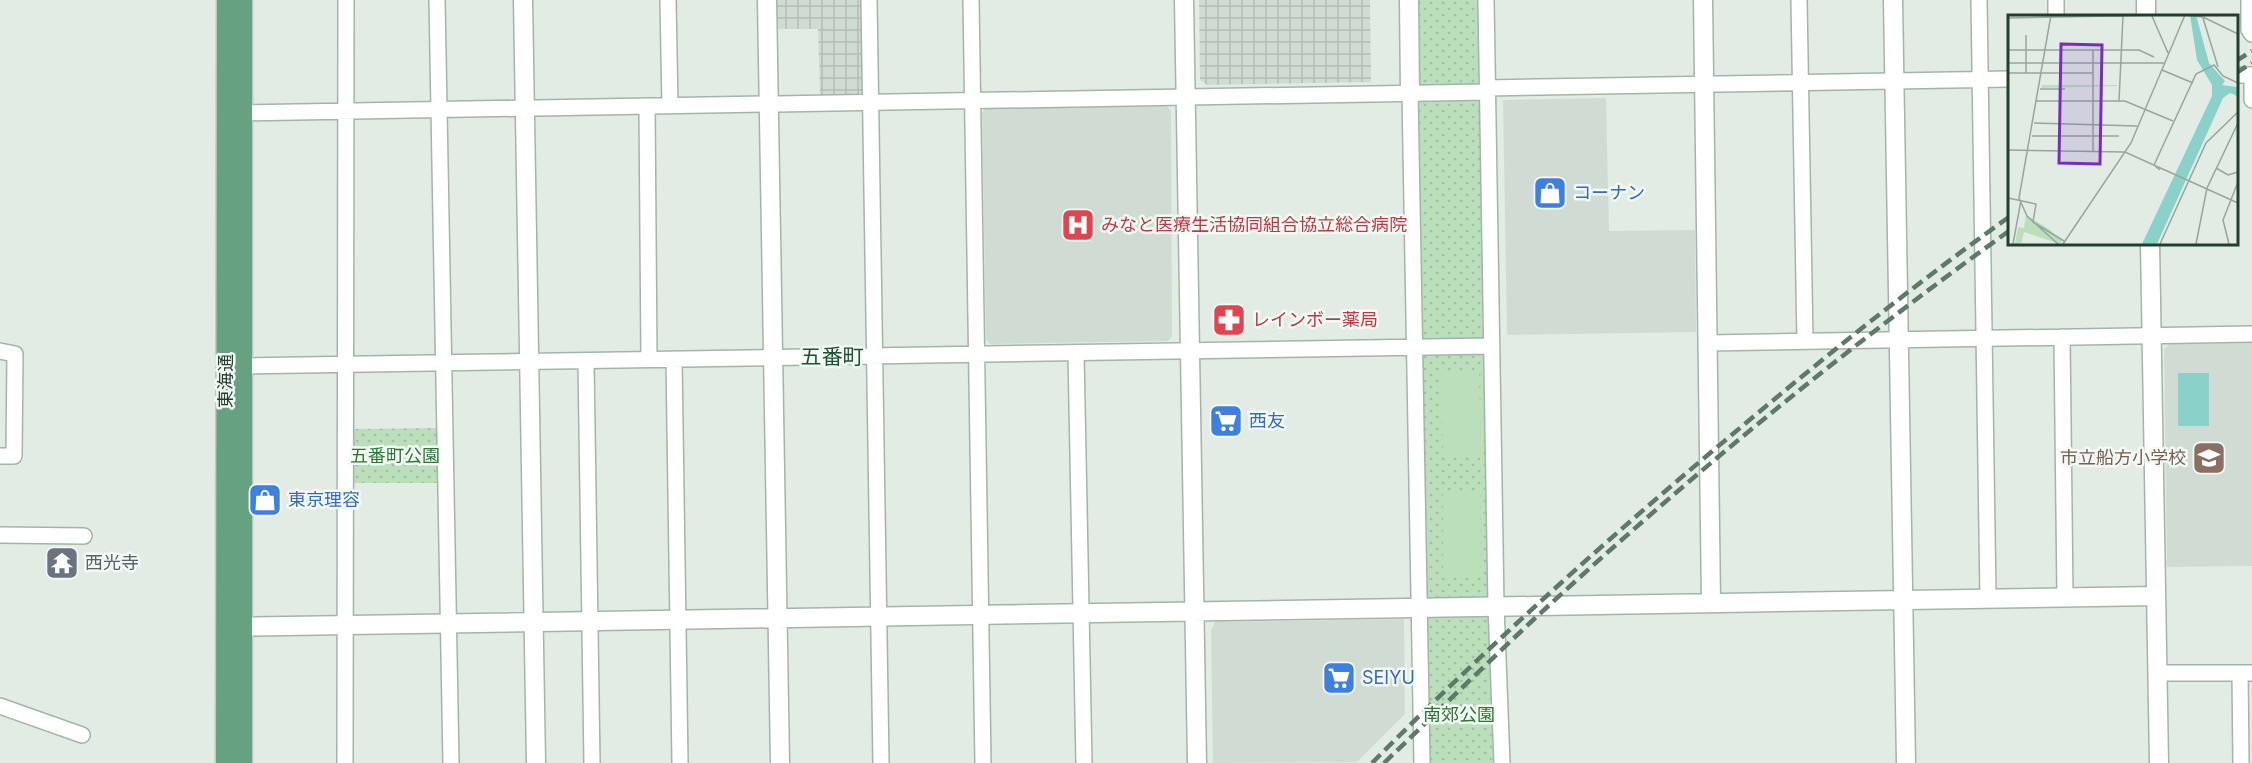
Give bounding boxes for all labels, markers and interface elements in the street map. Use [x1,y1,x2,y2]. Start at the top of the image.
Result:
inset map [2008,15,2237,244]
shop icon: コーナン [1532,175,1568,211]
place label: コーナン [1573,182,1645,203]
hospital icon: みなと医療生活協同組合協立総合病院 [1060,207,1096,243]
place label: みなと医療生活協同組合協立総合病院 [1101,214,1407,235]
pharmacy icon: レインボー薬局 [1211,302,1247,338]
place label: レインボー薬局 [1252,309,1378,330]
district label: 五番町 [801,344,864,369]
street label: 東海通 [215,354,236,408]
supermarket icon: 西友 [1208,403,1244,439]
place label: 西友 [1249,410,1285,431]
school or university icon: 市立船方小学校 [2191,440,2227,476]
park label: 五番町公園 [350,445,440,466]
place label: 市立船方小学校 [2060,447,2186,468]
shop icon: 東京理容 [247,482,283,518]
place label: 東京理容 [288,489,360,510]
temple icon: 西光寺 [44,545,80,581]
place label: 西光寺 [85,552,139,573]
supermarket icon: SEIYU [1321,660,1357,696]
place label: SEIYU [1362,667,1415,688]
park label: 南郊公園 [1423,704,1495,725]

